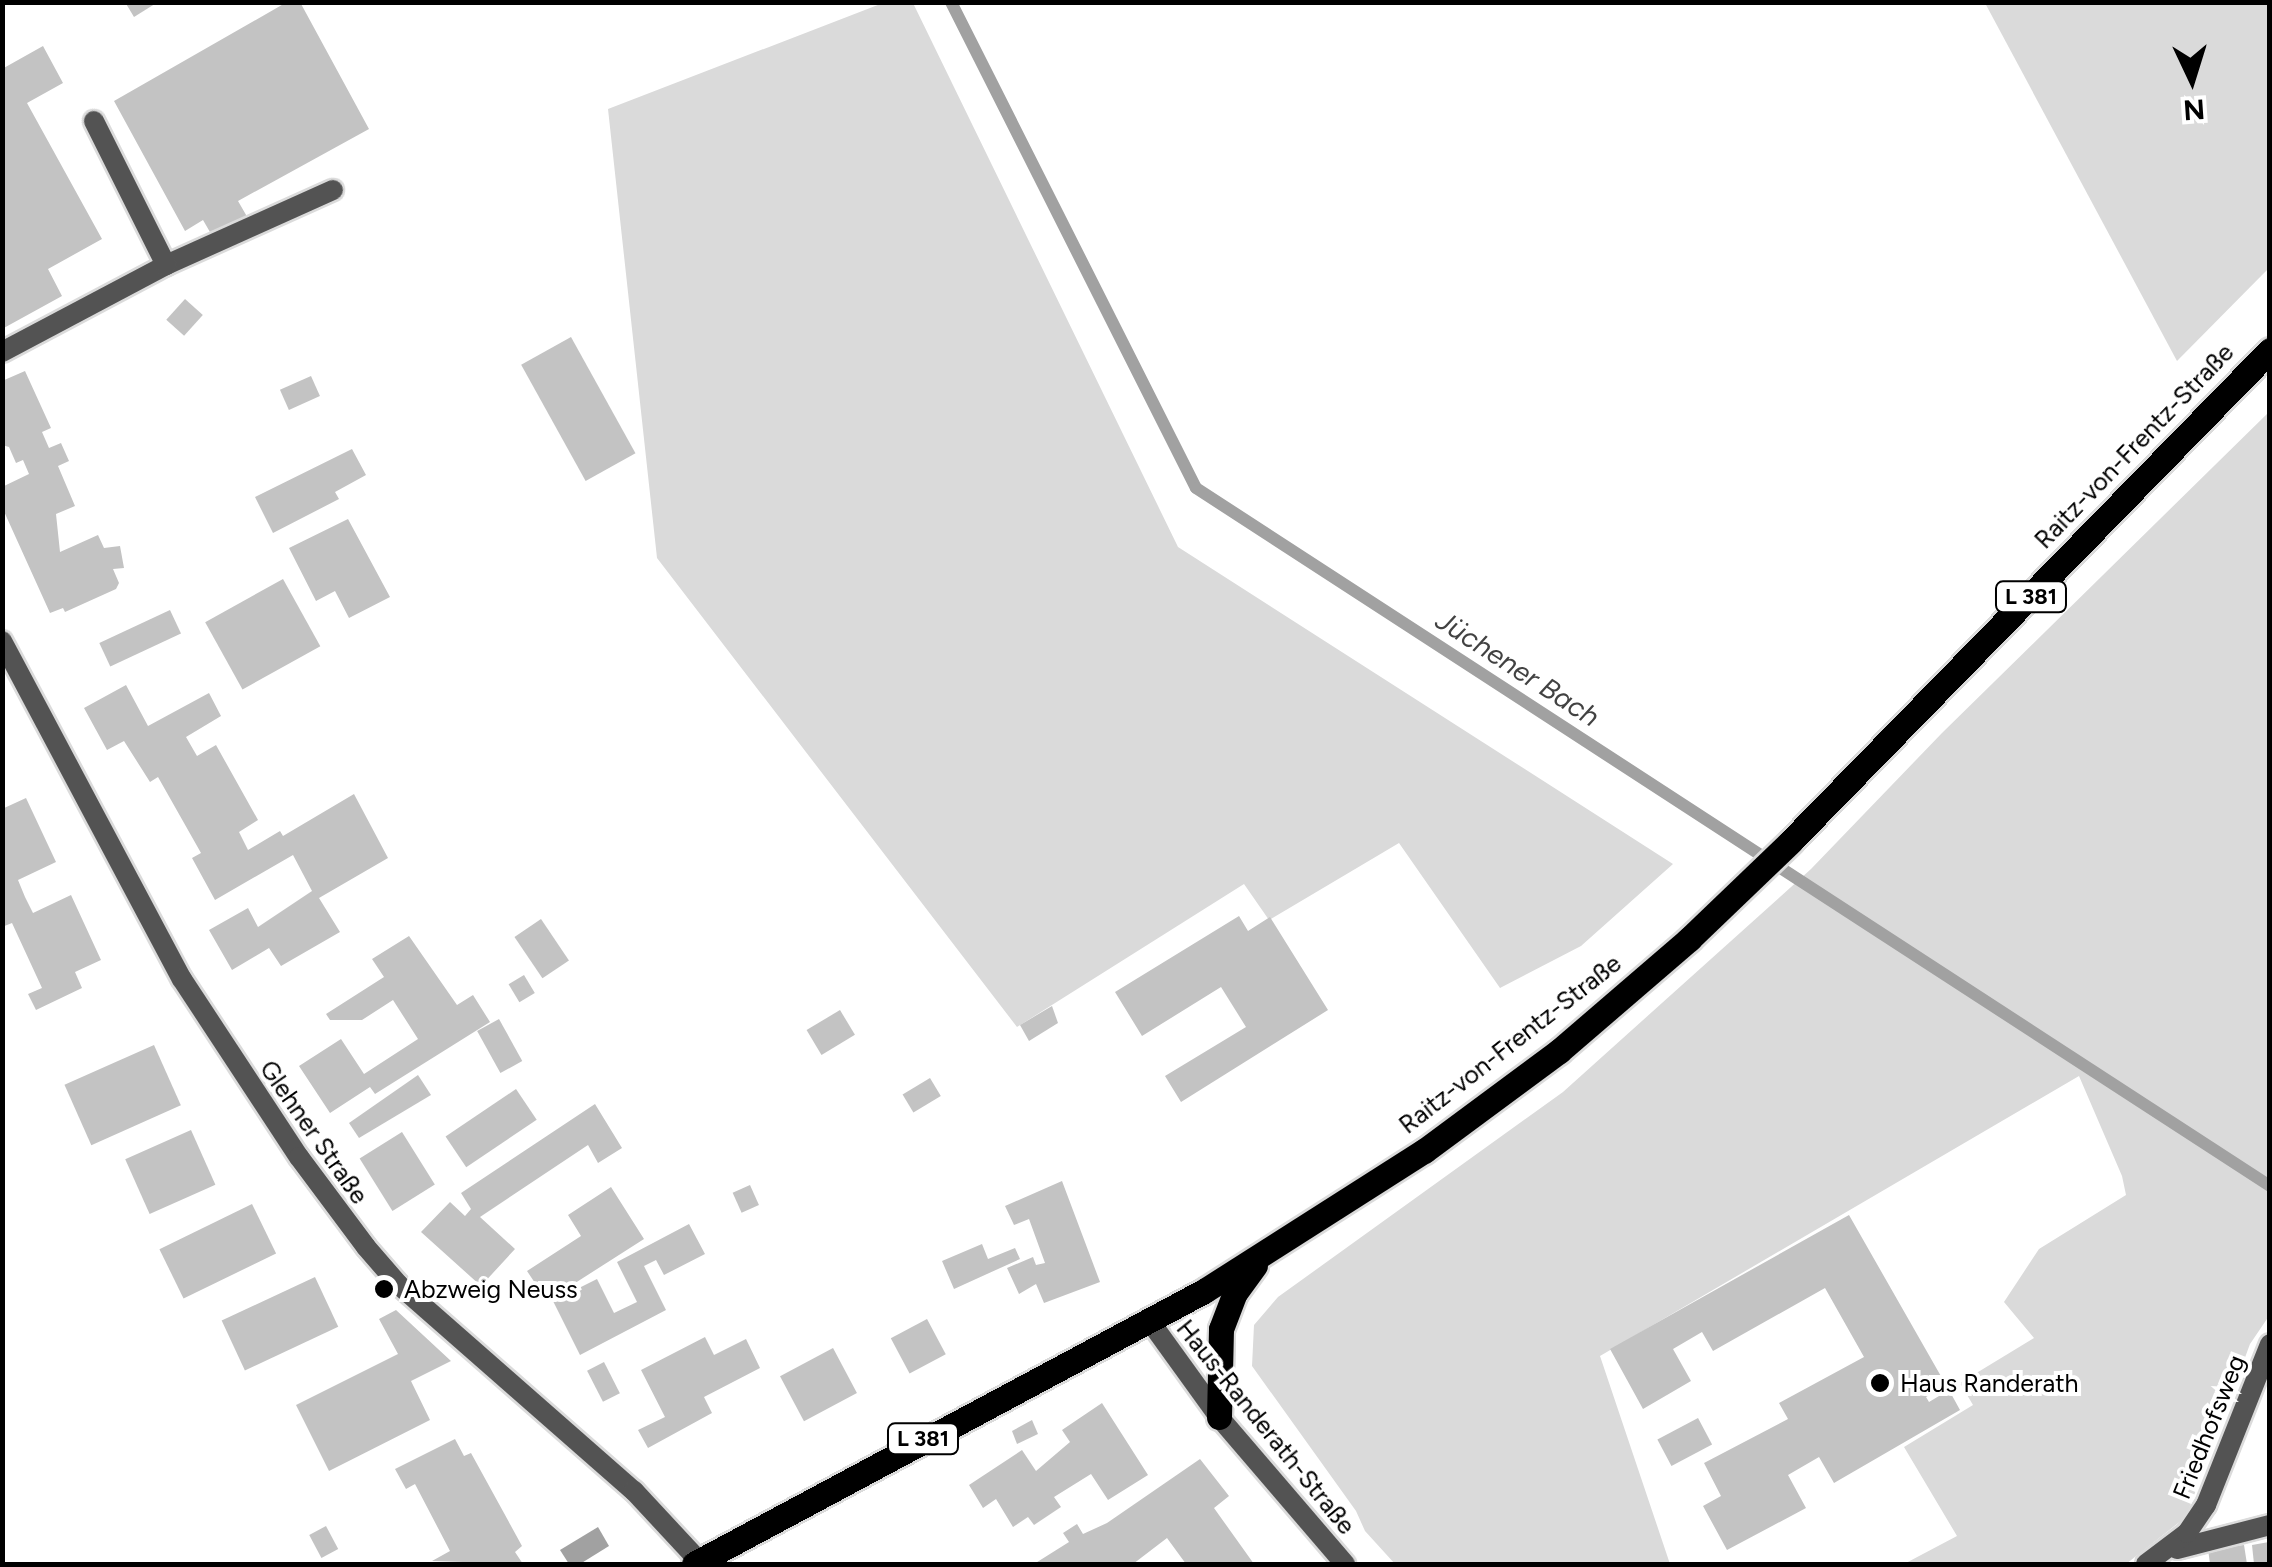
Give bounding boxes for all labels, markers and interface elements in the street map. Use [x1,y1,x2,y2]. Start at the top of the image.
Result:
north arrow [2142,30,2242,130]
text: N [2182,92,2206,128]
street label: Raitz-von-Frentz-Straße [2028,337,2240,555]
road number: L 381 [1994,580,2068,614]
water label: Jüchener Bach [1430,603,1606,733]
street label: Raitz-von-Frentz-Straße [1393,948,1627,1140]
street label: Glehner Straße [254,1055,374,1209]
place label: Abzweig Neuss [404,1274,578,1304]
marker: Abzweig Neuss [373,1278,395,1300]
street label: Haus-Randerath-Straße [1170,1314,1362,1540]
street label: Friedhofsweg [2166,1351,2252,1503]
place label: Haus Randerath [1900,1368,2079,1398]
marker: Haus Randerath [1869,1372,1891,1394]
road number: L 381 [886,1422,960,1456]

